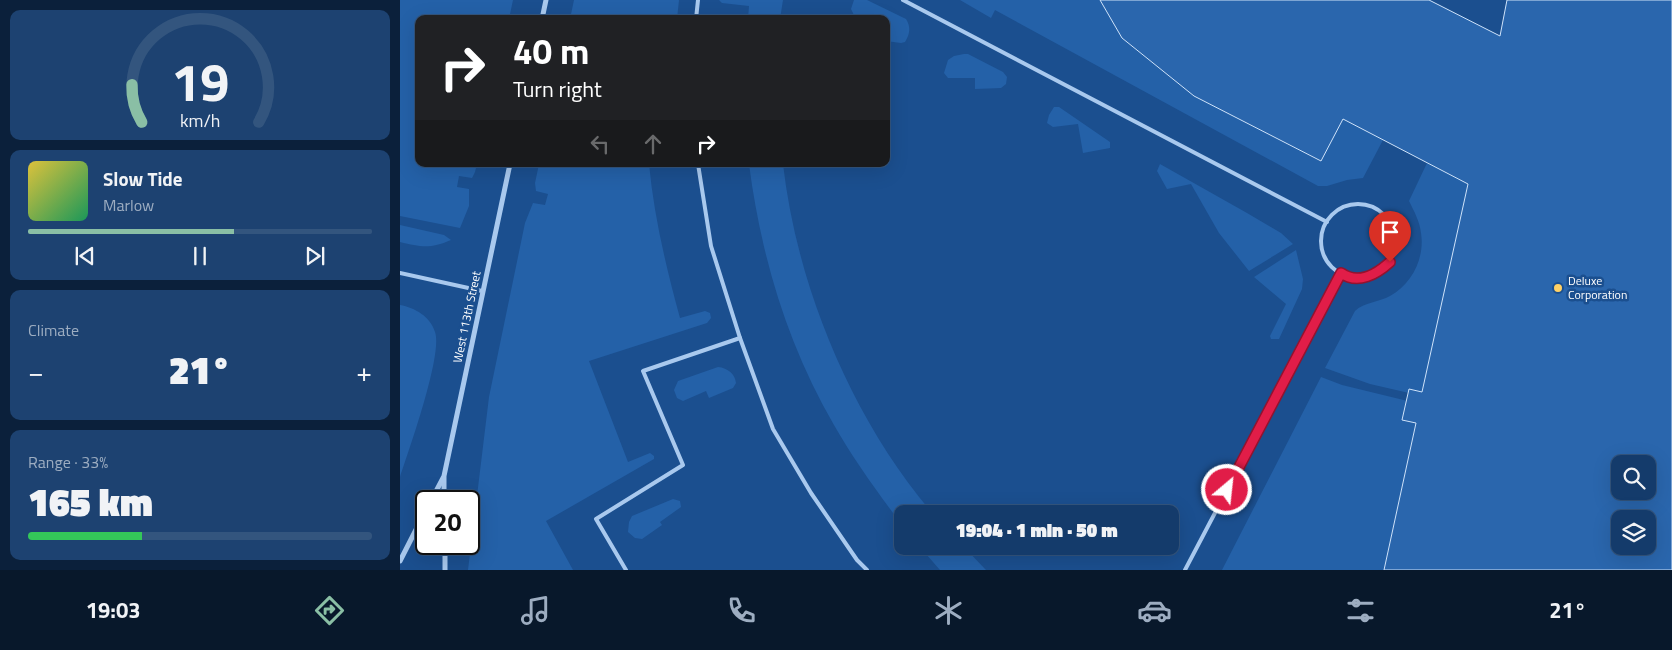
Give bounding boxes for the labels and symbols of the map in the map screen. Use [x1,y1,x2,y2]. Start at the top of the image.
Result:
pin [1369,211,1411,262]
street label: West 113th Street [448,269,486,364]
place label: Deluxe Corporation [1568,271,1627,304]
marker: Deluxe Corporation [1552,282,1564,294]
position arrow [1200,463,1252,515]
speed limit sign: 20 [415,490,480,555]

